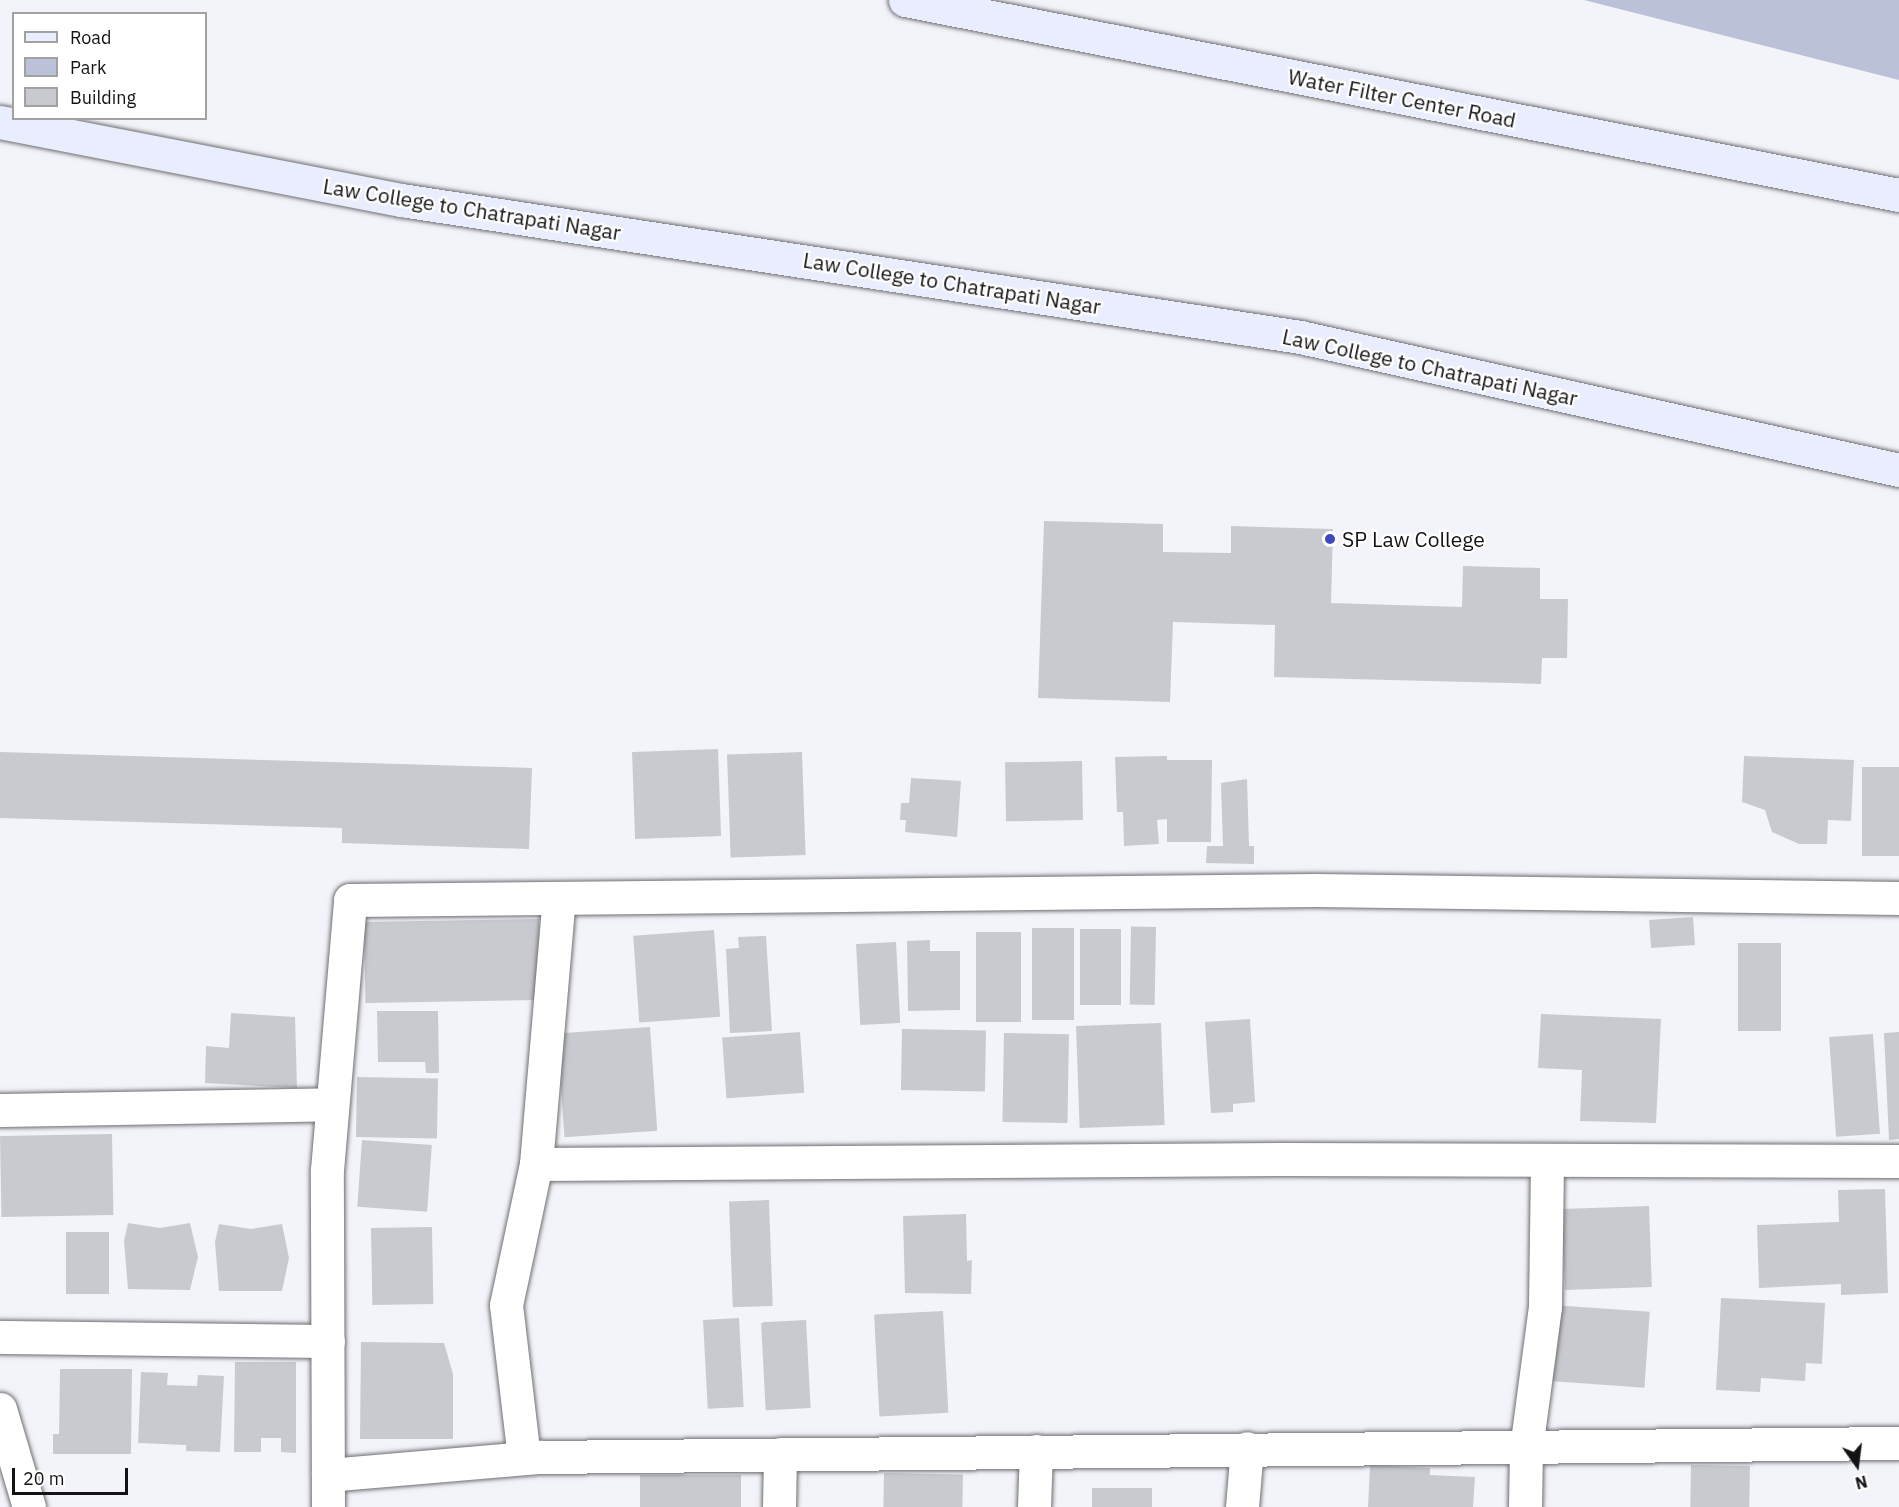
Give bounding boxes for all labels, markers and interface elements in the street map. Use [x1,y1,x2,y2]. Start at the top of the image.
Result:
legend [12,12,207,120]
text: Road [70,26,111,49]
text: Park [70,56,106,79]
street label: Water Filter Center Road [1286,64,1518,132]
text: Building [70,86,136,109]
street label: Law College to Chatrapati Nagar [321,173,623,245]
street label: Law College to Chatrapati Nagar [801,247,1103,319]
street label: Law College to Chatrapati Nagar [1280,323,1580,411]
place label: SP Law College [1342,526,1485,552]
marker: SP Law College [1323,532,1337,546]
north arrow [1827,1435,1887,1495]
scale bar [15,1456,130,1494]
text: 20 m [23,1467,65,1490]
text: N [1853,1471,1869,1494]

